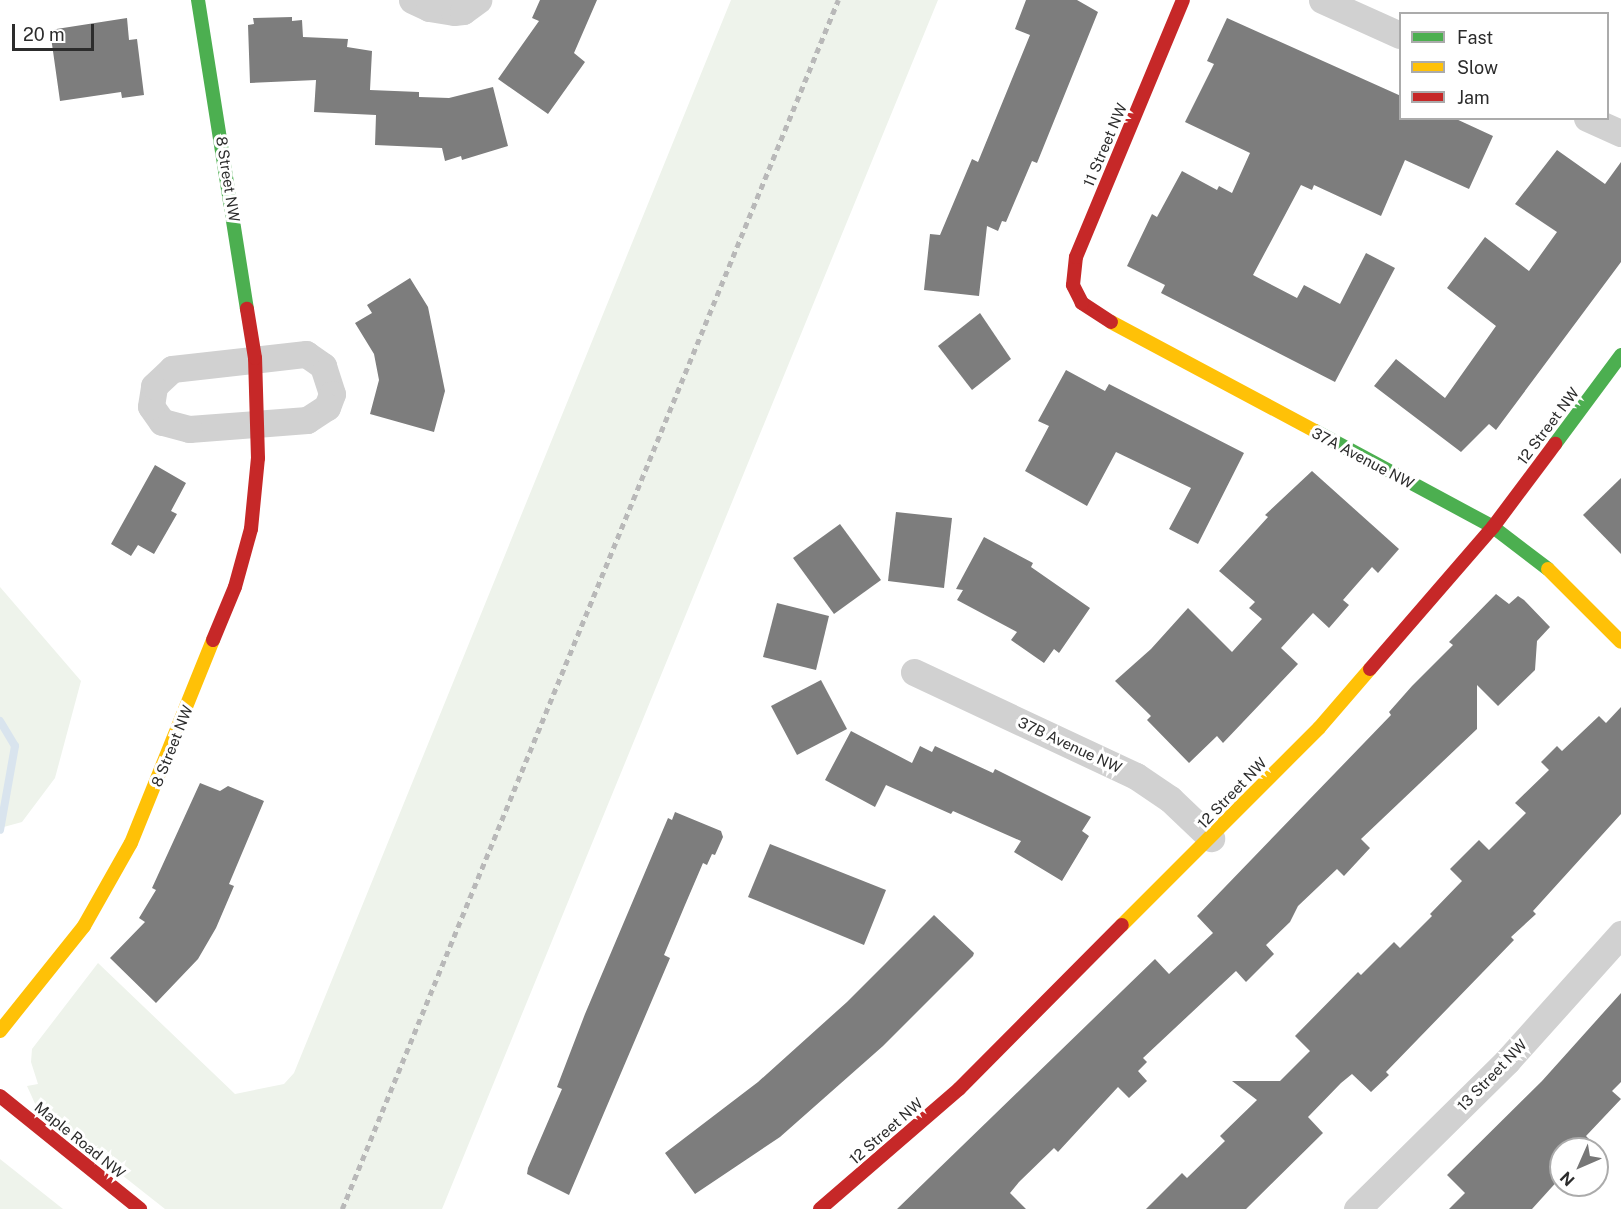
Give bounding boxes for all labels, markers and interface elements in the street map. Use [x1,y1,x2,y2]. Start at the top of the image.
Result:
scale bar [15,12,98,50]
legend [1399,12,1609,120]
text: 20 m [23,24,65,45]
text: Fast [1457,27,1493,48]
text: Slow [1457,57,1498,78]
text: Jam [1457,87,1490,108]
street label: 11 Street NW [1079,101,1131,189]
street label: 8 Street NW [212,135,244,223]
street label: 12 Street NW [1513,384,1583,468]
street label: 37A Avenue NW [1309,423,1417,493]
street label: 8 Street NW [147,703,197,789]
street label: 37B Avenue NW [1015,713,1125,777]
street label: 12 Street NW [1194,754,1270,832]
street label: 13 Street NW [1453,1036,1531,1114]
street label: 12 Street NW [845,1094,927,1168]
street label: Maple Road NW [31,1098,129,1182]
north arrow [1549,1137,1609,1197]
text: N [1556,1168,1578,1190]

